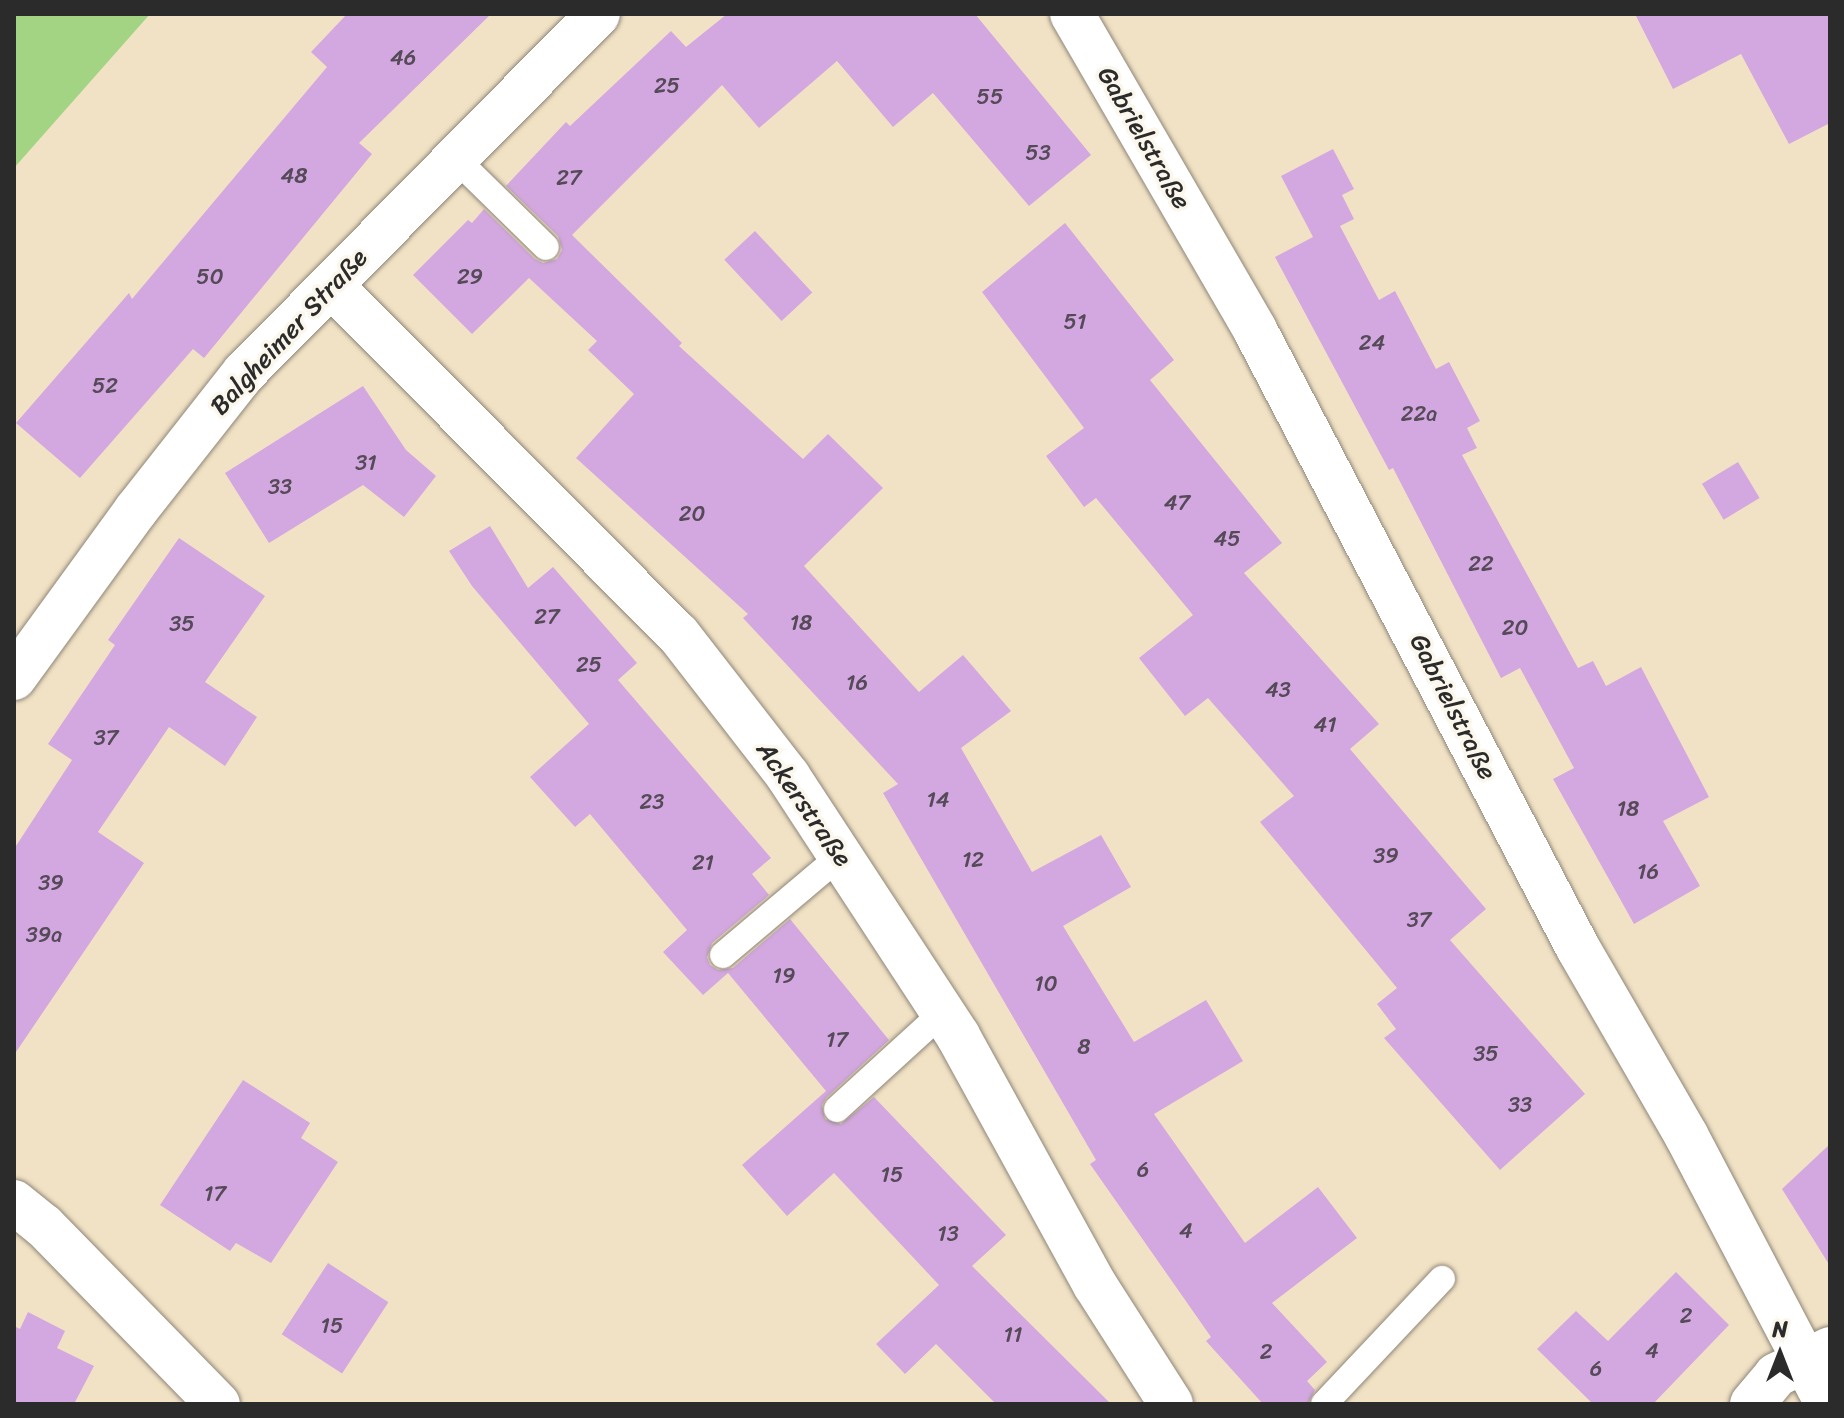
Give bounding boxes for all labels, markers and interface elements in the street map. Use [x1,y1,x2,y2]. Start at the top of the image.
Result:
house number: 46 [390,45,416,71]
street label: Gabrielstraße [1091,61,1197,215]
house number: 25 [654,73,680,99]
house number: 55 [977,84,1003,110]
house number: 53 [1025,140,1051,166]
house number: 48 [280,163,308,189]
house number: 27 [556,165,582,191]
street label: Balgheimer Straße [203,242,375,422]
house number: 50 [196,264,224,290]
house number: 29 [457,264,483,290]
house number: 51 [1064,309,1086,335]
house number: 24 [1359,330,1385,356]
house number: 52 [92,373,118,399]
house number: 22a [1401,401,1437,427]
house number: 31 [355,450,377,476]
house number: 33 [268,474,292,500]
house number: 47 [1164,490,1190,516]
house number: 20 [679,501,705,527]
house number: 45 [1213,526,1241,552]
house number: 22 [1468,551,1494,577]
house number: 27 [534,604,560,630]
house number: 18 [790,610,812,636]
house number: 35 [169,611,195,637]
house number: 20 [1502,615,1528,641]
street label: Gabrielstraße [1403,629,1503,785]
house number: 25 [576,652,602,678]
house number: 16 [846,670,868,696]
house number: 43 [1265,677,1291,703]
house number: 41 [1313,712,1337,738]
house number: 37 [94,725,118,751]
street label: Ackerstraße [750,736,858,872]
house number: 14 [926,787,950,813]
house number: 23 [640,789,664,815]
house number: 18 [1617,796,1639,822]
house number: 39 [1373,843,1399,869]
house number: 12 [962,847,984,873]
house number: 21 [692,850,714,876]
house number: 16 [1637,859,1659,885]
house number: 39 [38,870,64,896]
house number: 37 [1407,907,1431,933]
house number: 39a [26,922,62,948]
house number: 19 [773,963,795,989]
house number: 10 [1034,971,1058,997]
house number: 17 [826,1027,848,1053]
house number: 8 [1077,1034,1091,1060]
house number: 35 [1473,1041,1499,1067]
house number: 33 [1508,1092,1532,1118]
house number: 6 [1137,1157,1149,1183]
house number: 15 [881,1162,903,1188]
house number: 17 [204,1181,226,1207]
house number: 4 [1179,1218,1193,1244]
house number: 13 [937,1221,959,1247]
house number: 2 [1680,1303,1692,1329]
text: N [1772,1310,1788,1349]
house number: 15 [321,1313,343,1339]
north arrow [1740,1314,1820,1394]
house number: 11 [1004,1322,1022,1348]
house number: 4 [1645,1338,1659,1364]
house number: 2 [1260,1339,1272,1365]
house number: 6 [1590,1356,1602,1382]

